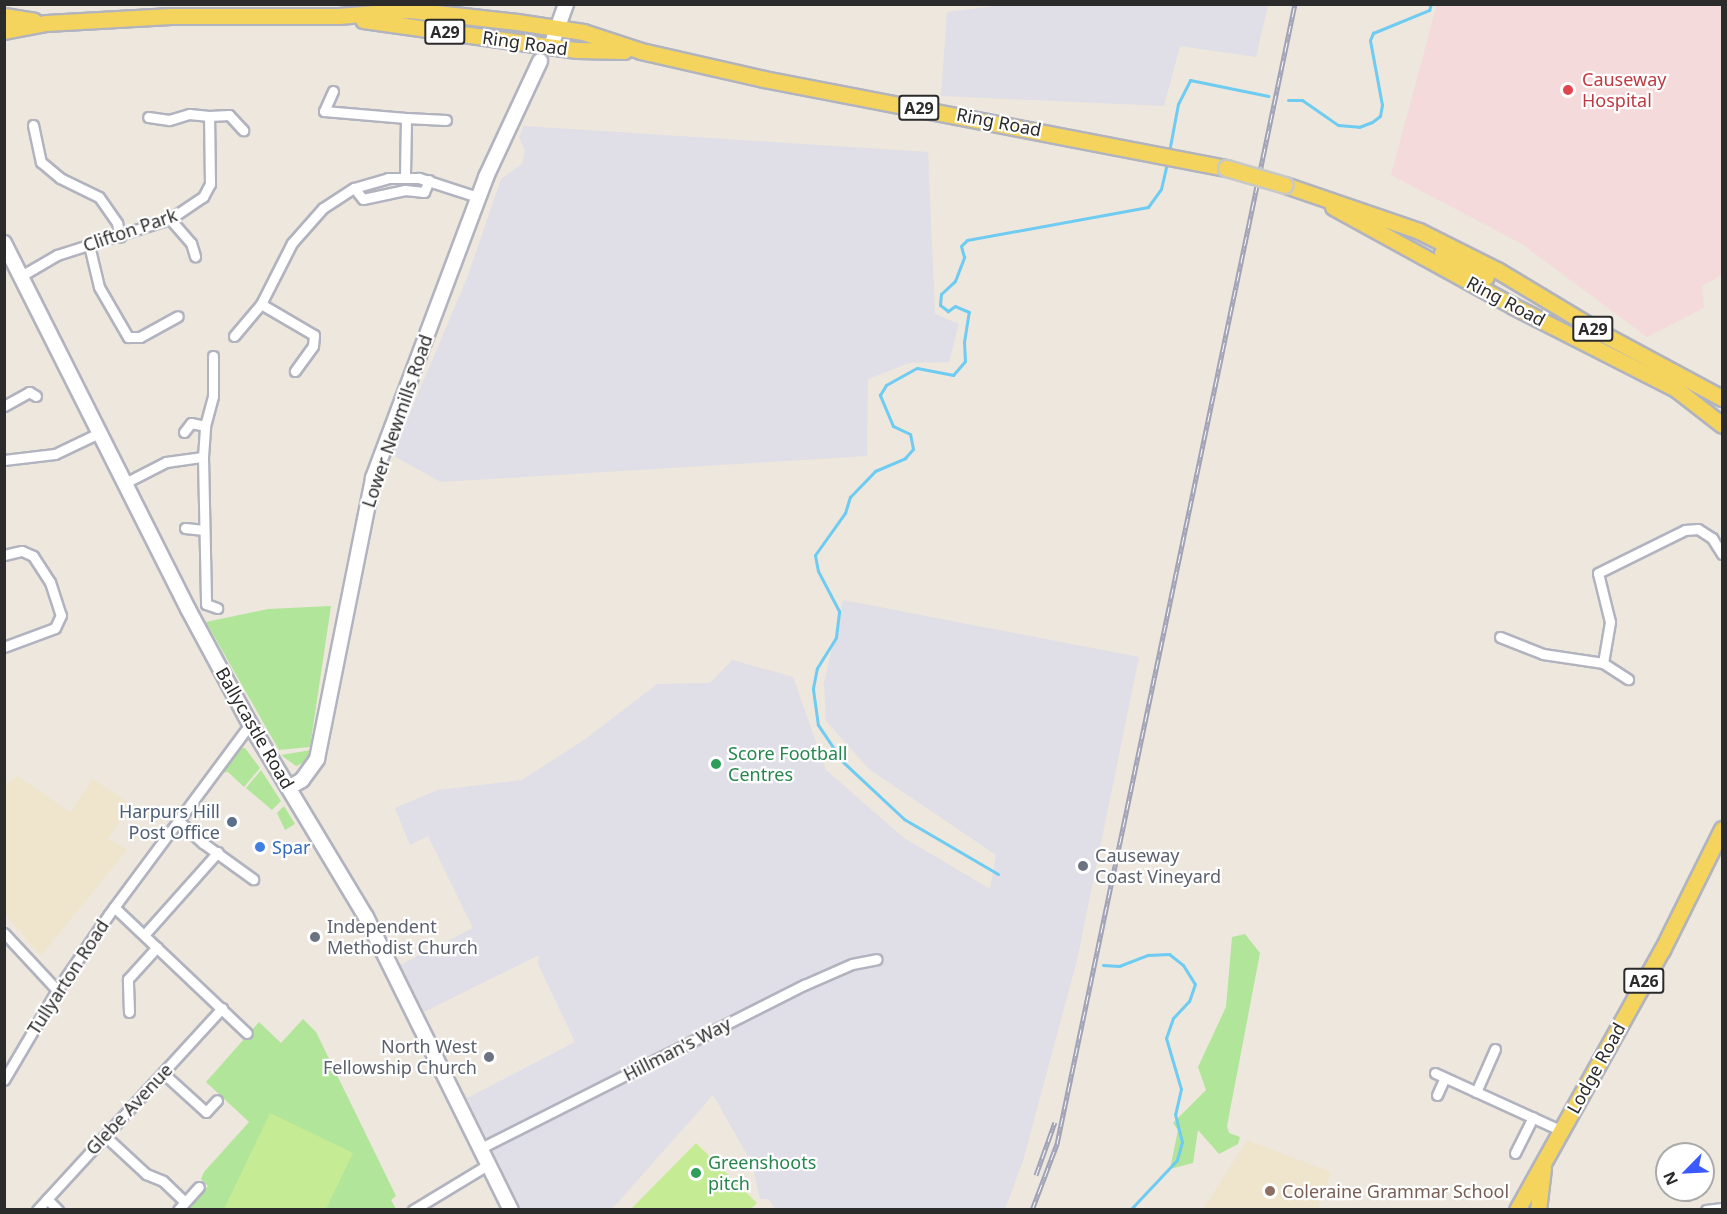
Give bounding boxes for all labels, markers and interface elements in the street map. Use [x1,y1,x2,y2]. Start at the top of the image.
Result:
road number: A29 [424,19,466,45]
street label: Ring Road [481,26,569,60]
place label: Causeway Hospital [1582,69,1666,112]
marker: Causeway Hospital [1559,81,1577,99]
road number: A29 [898,95,940,121]
street label: Ring Road [955,103,1043,141]
street label: Clifton Park [80,204,180,256]
street label: Ring Road [1463,271,1549,331]
road number: A29 [1572,316,1614,342]
street label: Lower Newmills Road [357,332,437,510]
street label: Ballycastle Road [211,663,299,793]
place label: Score Football Centres [728,743,847,786]
marker: Score Football Centres [709,757,723,771]
place label: Harpurs Hill Post Office [119,801,220,844]
marker: Harpurs Hill Post Office [225,815,239,829]
place label: Spar [272,836,310,858]
marker: Spar [253,840,267,854]
place label: Causeway Coast Vineyard [1095,845,1221,888]
marker: Causeway Coast Vineyard [1076,859,1090,873]
street label: Tullyarton Road [23,915,113,1039]
place label: Independent Methodist Church [327,916,478,958]
marker: Independent Methodist Church [308,930,322,944]
road number: A26 [1623,968,1665,994]
street label: Hillman's Way [620,1013,734,1085]
street label: Lodge Road [1562,1019,1630,1117]
place label: North West Fellowship Church [323,1036,477,1078]
marker: North West Fellowship Church [482,1050,496,1064]
street label: Glebe Avenue [81,1059,177,1159]
north arrow [1655,1142,1715,1202]
place label: Greenshoots pitch [708,1152,816,1194]
marker: Greenshoots pitch [689,1166,703,1180]
text: N [1658,1168,1683,1189]
place label: Coleraine Grammar School [1282,1180,1509,1202]
marker: Coleraine Grammar School [1263,1184,1277,1198]

